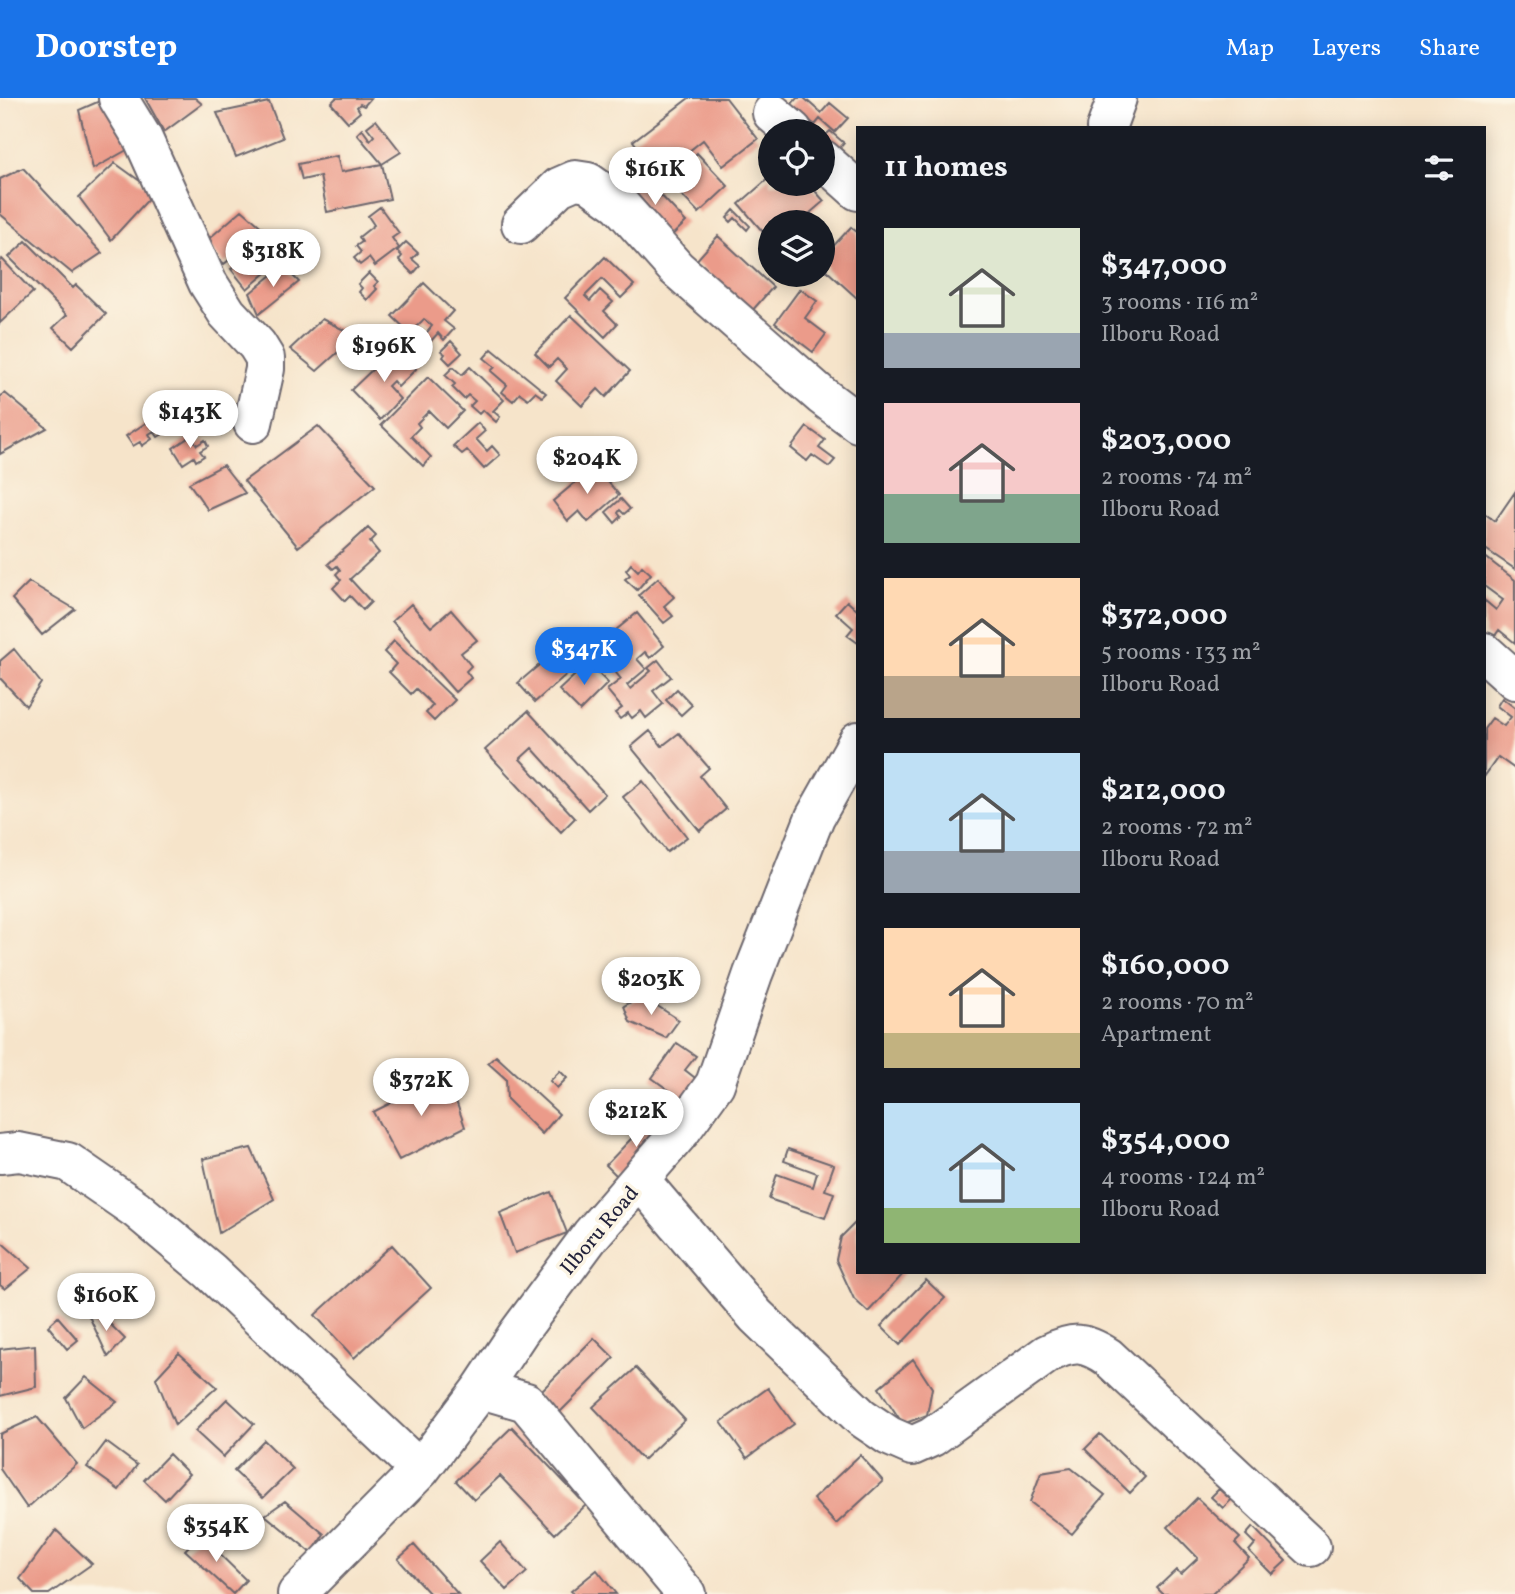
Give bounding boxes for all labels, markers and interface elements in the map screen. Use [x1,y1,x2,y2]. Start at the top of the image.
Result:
text: Doorstep [35,26,177,72]
text: Map [1226,32,1274,66]
text: Layers [1312,32,1381,66]
text: Share [1419,32,1480,66]
map controls [758,119,835,287]
button: locate [758,119,835,196]
text: 11 homes [884,147,1008,189]
pin: $161K [606,148,704,207]
icon: filters [1420,149,1458,187]
text: $161K [625,154,685,186]
button: layers [758,210,835,287]
pin: $318K [224,230,322,289]
text: $318K [242,236,305,268]
text: $347,000 [1101,245,1227,287]
icon: home [940,256,1024,340]
text: 3 rooms · 116 m² [1101,287,1258,319]
text: Ilboru Road [1101,319,1220,351]
pin: $196K [335,324,433,384]
text: $196K [352,331,416,363]
pin: $143K [141,390,239,450]
text: $143K [158,397,222,429]
text: $203,000 [1101,420,1231,462]
icon: home [940,431,1024,515]
pin: $204K [538,436,636,496]
text: $204K [552,443,622,475]
text: 2 rooms · 74 m² [1101,462,1252,494]
text: Ilboru Road [1101,494,1220,526]
text: $372,000 [1101,595,1227,637]
icon: home [940,606,1024,690]
pin: $347K [535,628,633,687]
text: $347K [551,634,617,666]
text: 5 rooms · 133 m² [1101,637,1261,669]
text: Ilboru Road [1101,669,1220,701]
text: $212,000 [1101,770,1226,812]
icon: home [940,781,1024,865]
text: 2 rooms · 72 m² [1101,812,1252,844]
text: Ilboru Road [1101,844,1220,876]
text: $160,000 [1101,945,1229,987]
icon: home [940,956,1024,1040]
pin: $203K [602,958,700,1017]
text: $203K [618,964,684,996]
text: 2 rooms · 70 m² [1101,987,1254,1019]
text: Apartment [1101,1019,1212,1051]
pin: $372K [372,1058,470,1118]
text: $372K [389,1065,453,1097]
pin: $212K [587,1090,685,1149]
text: $212K [605,1096,667,1128]
text: $354,000 [1101,1120,1230,1162]
icon: home [940,1131,1024,1215]
text: 4 rooms · 124 m² [1101,1162,1265,1194]
street label: Ilboru Road [554,1180,646,1282]
text: Ilboru Road [1101,1194,1220,1226]
pin: $160K [57,1274,155,1333]
text: $160K [73,1280,139,1312]
pin: $354K [167,1504,265,1564]
text: $354K [183,1511,249,1543]

